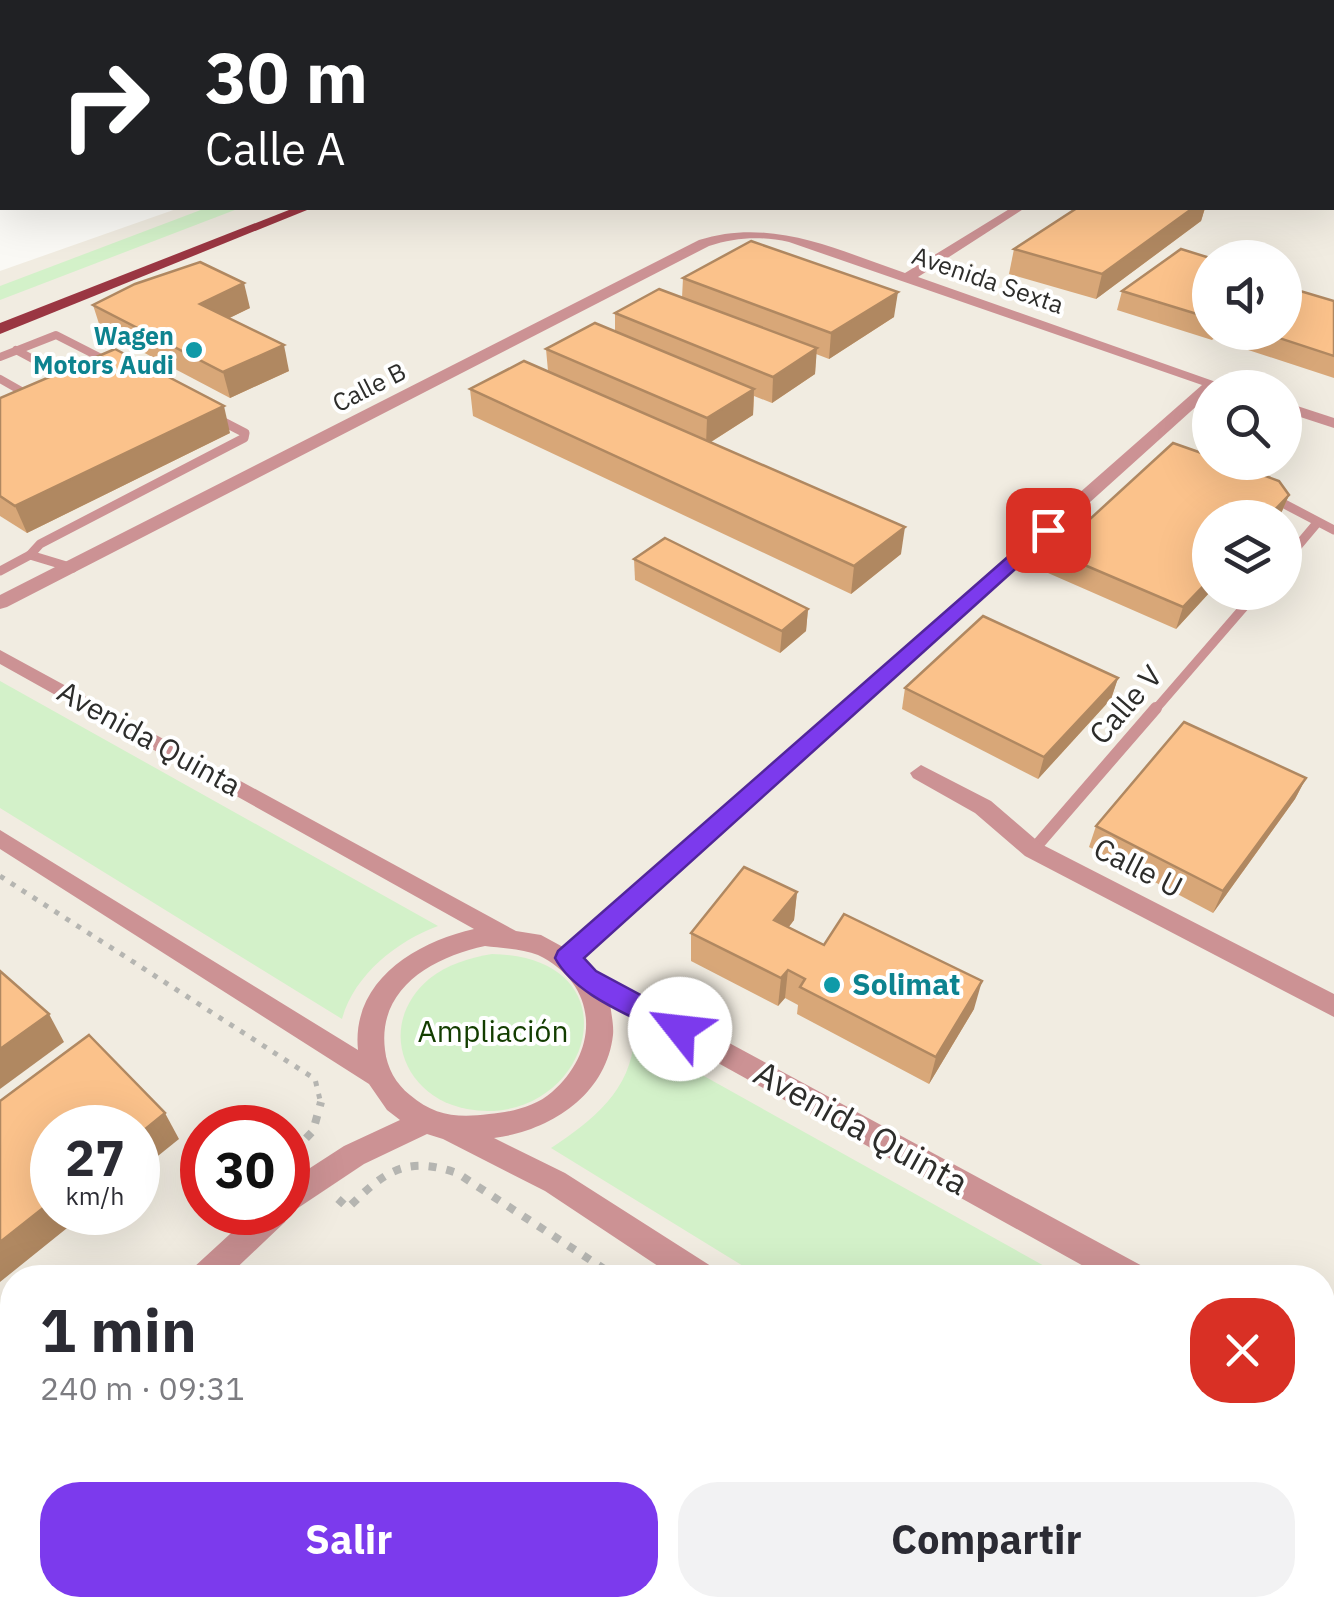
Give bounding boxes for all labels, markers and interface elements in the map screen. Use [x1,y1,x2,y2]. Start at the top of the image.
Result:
text: 30 m [205,31,368,122]
icon: right [40,40,170,170]
text: Calle A [205,119,345,177]
street label: Avenida Sexta [908,238,1068,321]
map controls [1192,240,1302,610]
button: sound [1192,240,1302,350]
place label: Wagen Motors Audi [33,319,174,381]
marker: Wagen Motors Audi [183,339,205,361]
street label: Calle B [326,354,411,419]
button: search [1192,370,1302,480]
pin [1006,488,1091,573]
button: layers [1192,500,1302,610]
icon: arrive [1021,503,1076,558]
street label: Calle V [1080,656,1170,752]
street label: Avenida Quinta [51,671,248,804]
street label: Calle U [1088,828,1190,906]
place label: Solimat [852,964,961,1003]
marker: Solimat [821,974,843,996]
position arrow [628,977,732,1081]
park label: Ampliación [418,1011,568,1050]
street label: Avenida Quinta [746,1049,977,1205]
speed limit sign: 30 [180,1105,310,1235]
text: 27 [65,1125,125,1190]
text: km/h [66,1179,124,1212]
text: 1 min [40,1290,197,1369]
button: close [1190,1298,1295,1403]
text: 240 m · 09:31 [40,1367,245,1409]
button: Salir [40,1482,658,1597]
button: Compartir [678,1482,1295,1597]

